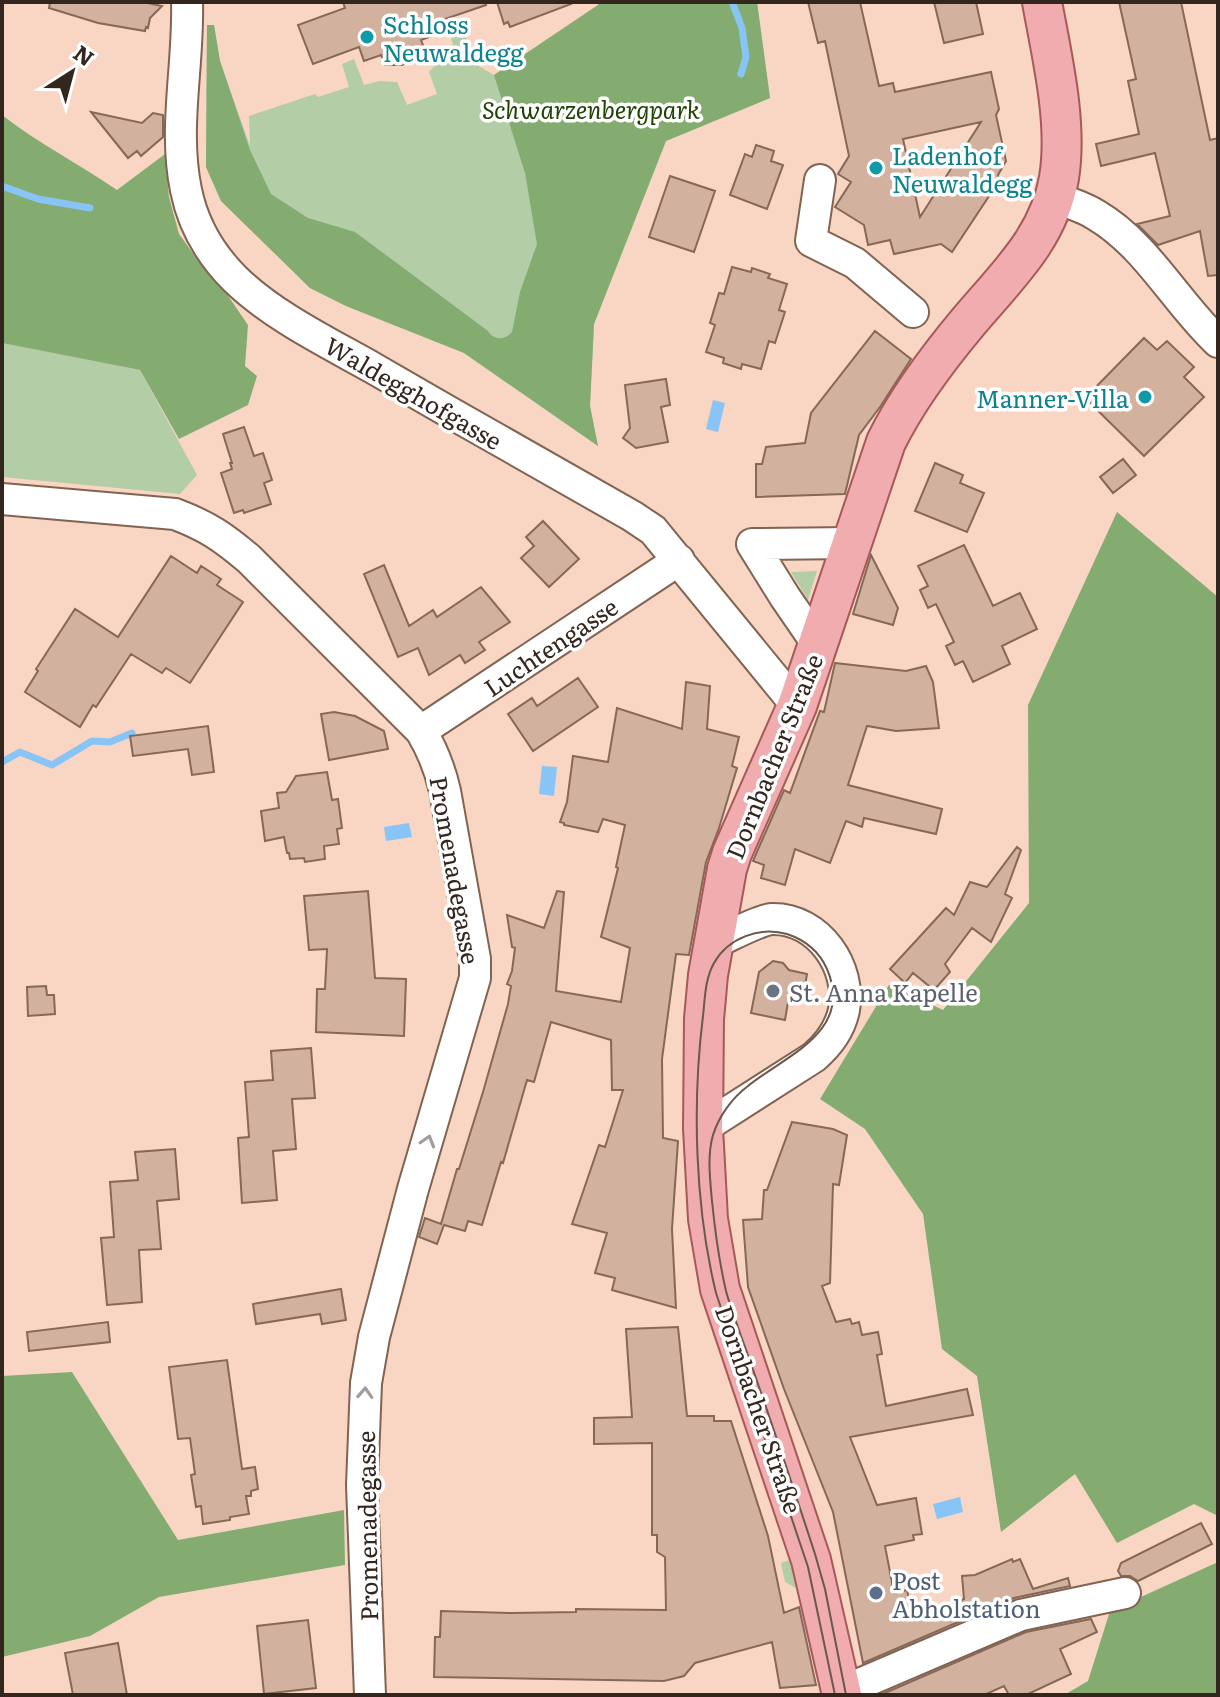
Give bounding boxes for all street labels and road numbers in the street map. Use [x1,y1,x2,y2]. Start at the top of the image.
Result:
street label: Waldegghofgasse [319,327,509,457]
street label: Luchtengasse [476,588,624,704]
street label: Dornbacher Straße [716,648,830,864]
street label: Promenadegasse [422,773,490,967]
street label: Dornbacher Straße [708,1300,812,1518]
street label: Promenadegasse [347,1431,385,1621]

